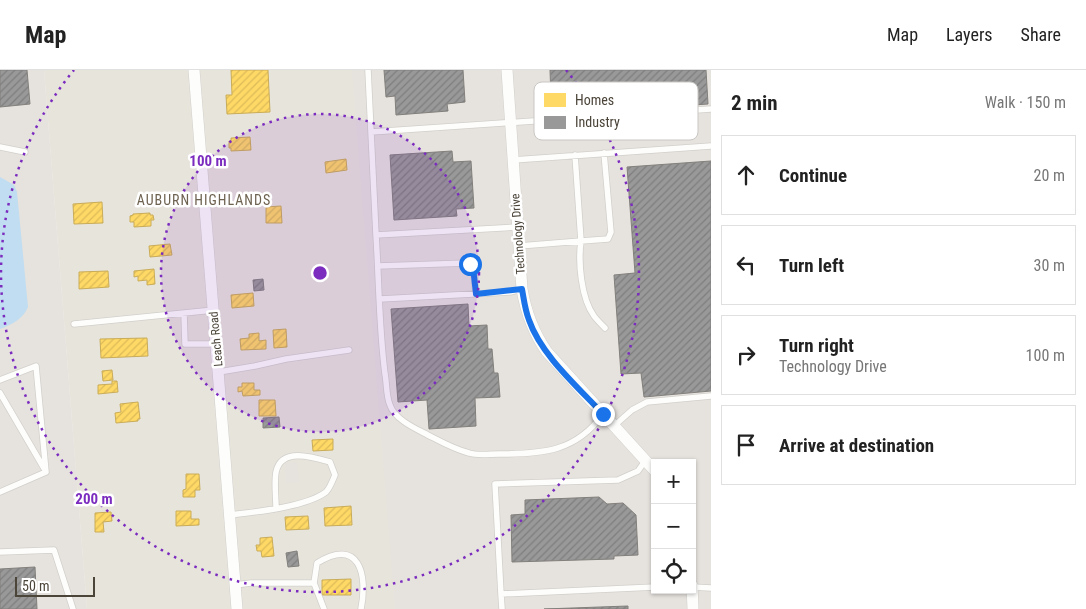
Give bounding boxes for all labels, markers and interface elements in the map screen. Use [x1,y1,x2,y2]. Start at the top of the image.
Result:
text: Map [25,21,66,49]
text: Map [887,24,918,45]
text: Layers [946,24,993,45]
text: Share [1021,24,1061,45]
legend [534,82,698,140]
text: 2 min [731,91,778,115]
text: Homes [575,92,614,108]
text: Walk · 150 m [985,93,1066,112]
text: Industry [575,114,620,130]
text: 100 m [189,152,227,170]
icon: ahead [732,161,760,189]
text: Continue [779,164,847,187]
text: 20 m [1033,166,1065,185]
district label: AUBURN HIGHLANDS [137,192,271,208]
street label: Technology Drive [508,193,528,275]
icon: left [732,251,760,279]
route start [459,253,482,276]
text: Turn left [779,254,844,277]
text: 30 m [1033,256,1065,275]
centre of rings [311,264,329,282]
street label: Leach Road [207,311,225,367]
text: Turn right [779,334,854,357]
icon: right [732,341,760,369]
text: 100 m [1026,346,1065,365]
text: Technology Drive [779,357,887,376]
route end [592,403,615,426]
icon: arrive [732,431,760,459]
text: Arrive at destination [779,434,934,457]
map controls [651,459,696,594]
button: + [651,459,696,504]
text: 200 m [75,490,113,508]
button: − [651,504,696,549]
button: locate [651,549,696,594]
scale bar [15,574,95,597]
text: 50 m [22,578,50,594]

